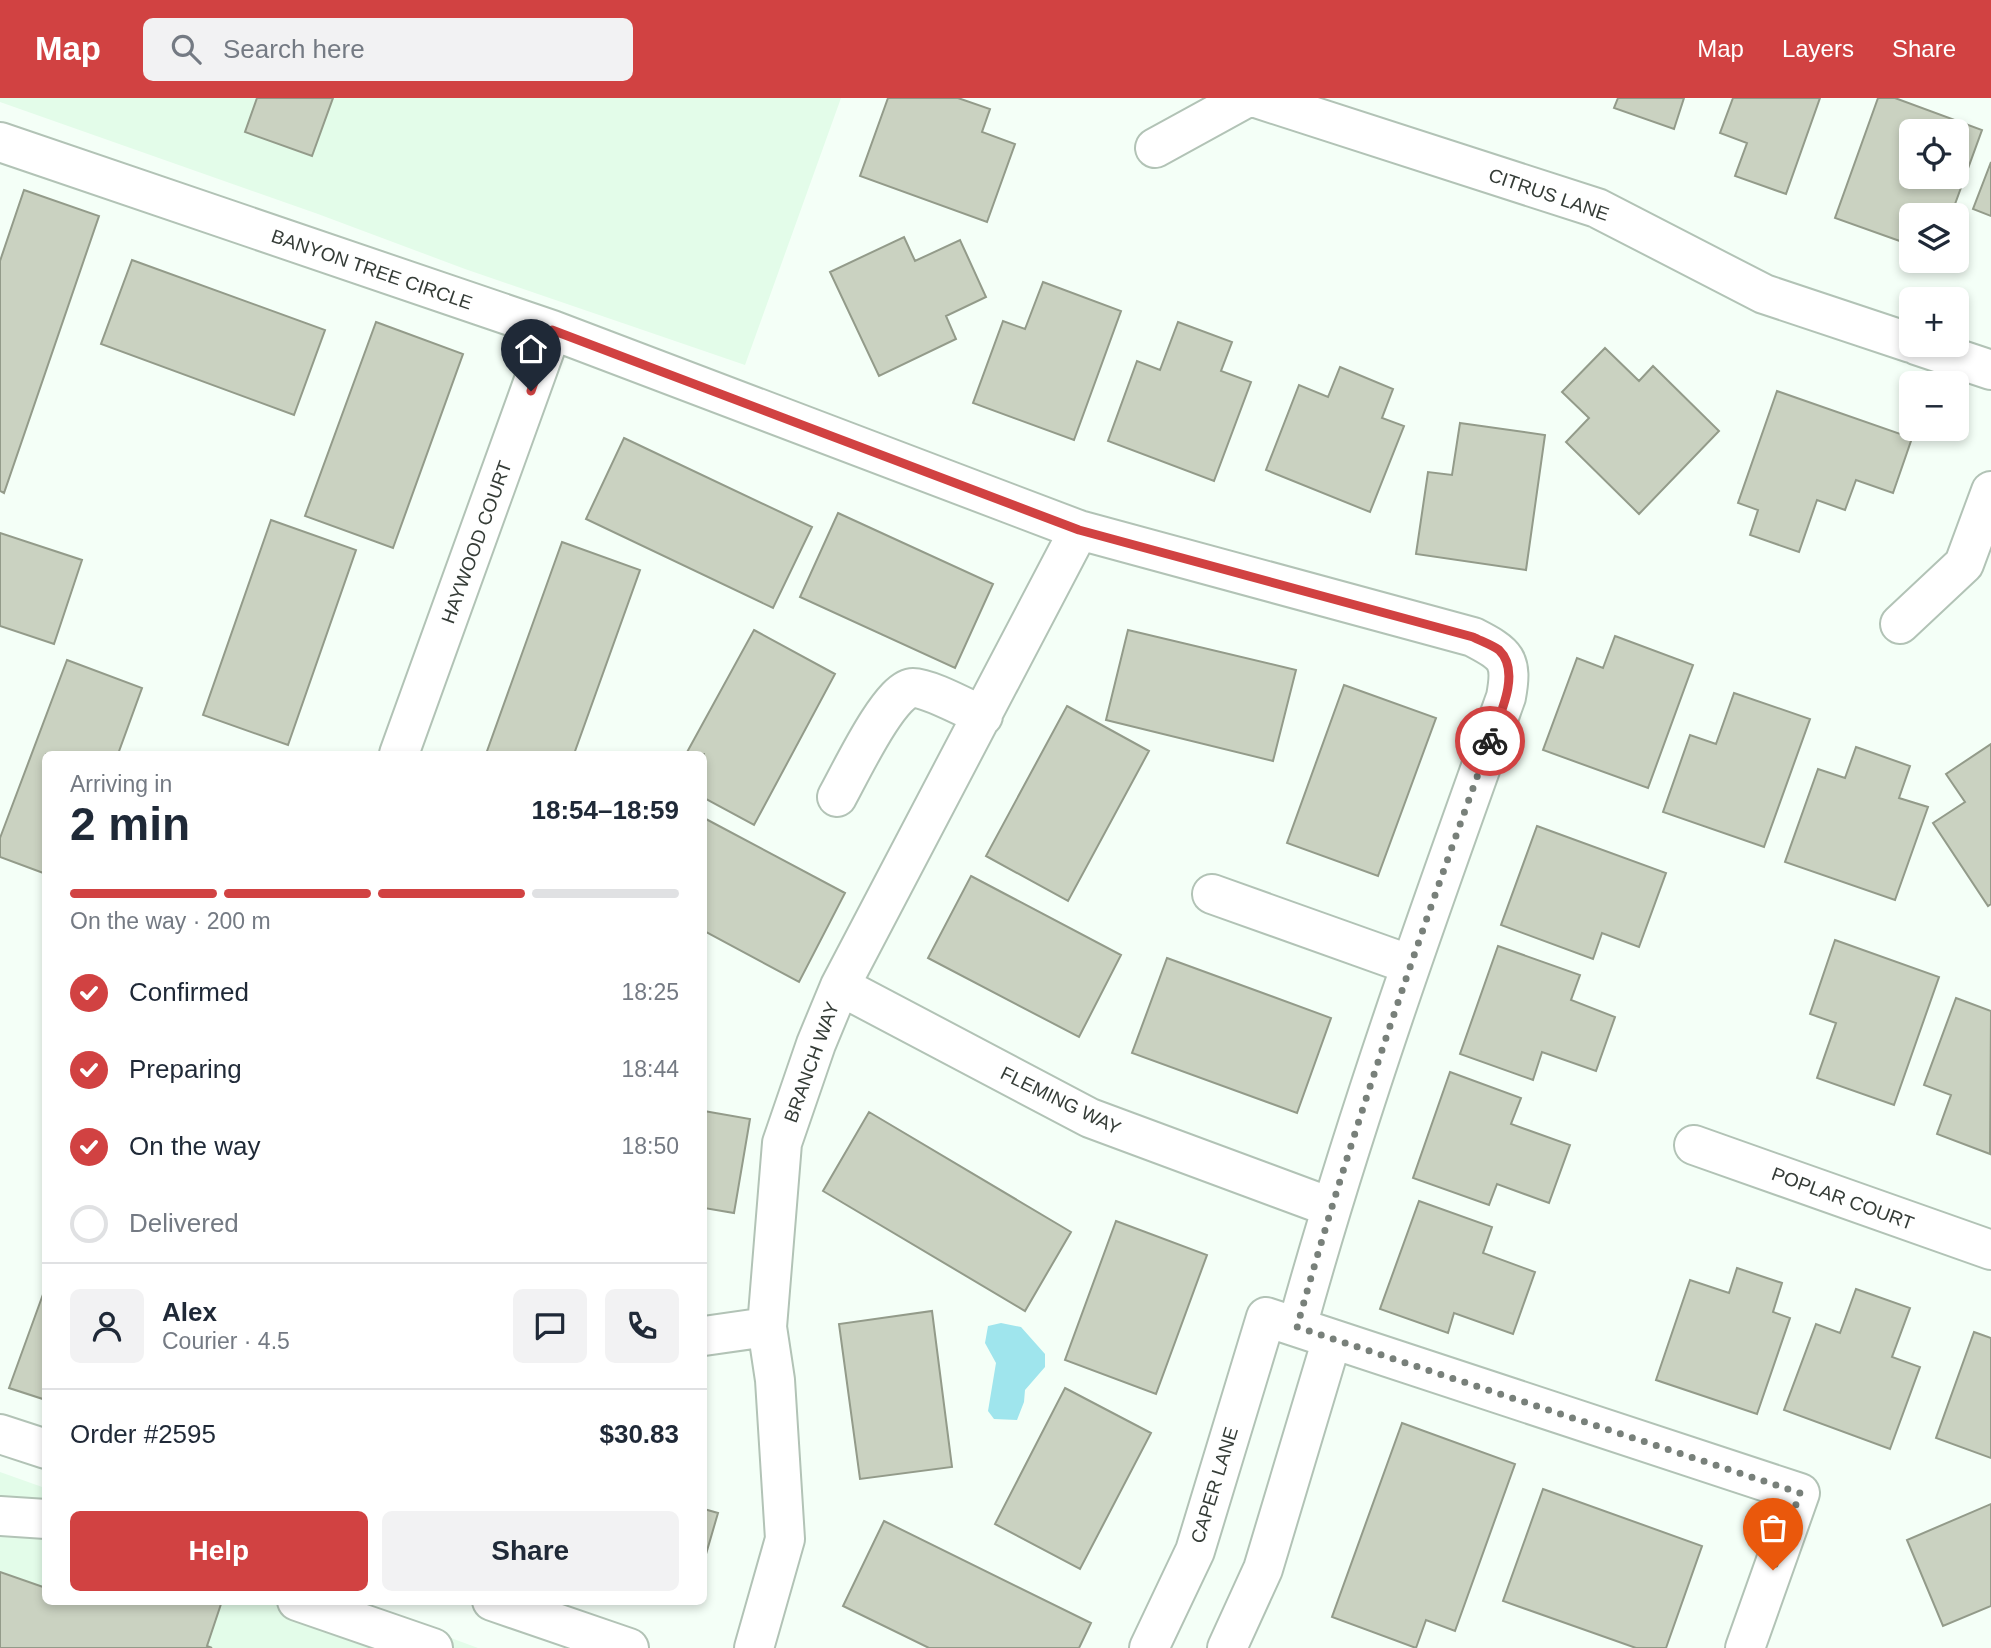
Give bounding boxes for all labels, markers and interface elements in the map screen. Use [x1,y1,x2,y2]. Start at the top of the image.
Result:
search box [143,18,633,81]
text: Map [35,30,101,67]
icon: search [167,30,205,68]
text: Search here [223,34,365,64]
text: Map [1697,35,1744,62]
text: Layers [1782,35,1854,62]
text: Share [1892,35,1956,62]
map controls [1899,119,1969,441]
button: locate [1899,119,1969,189]
street label: CITRUS LANE [1486,164,1612,225]
button: layers [1899,203,1969,273]
street label: BANYON TREE CIRCLE [269,225,475,314]
button: + [1899,287,1969,357]
pin [501,319,561,391]
icon: home [512,330,550,368]
button: − [1899,371,1969,441]
street label: HAYWOOD COURT [437,458,516,626]
courier [1455,706,1525,776]
icon: bike [1471,722,1509,760]
text: Arriving in [70,771,172,797]
text: 18:54–18:59 [532,795,679,825]
text: 2 min [70,798,190,850]
text: On the way · 200 m [70,908,271,934]
icon: check [70,974,108,1012]
text: Confirmed [129,977,249,1007]
text: 18:25 [621,979,679,1005]
street label: BRANCH WAY [780,999,843,1125]
icon: check [70,1051,108,1089]
text: Preparing [129,1054,242,1084]
text: 18:44 [621,1056,679,1082]
street label: FLEMING WAY [997,1062,1124,1139]
icon: check [70,1128,108,1166]
text: On the way [129,1131,261,1161]
text: 18:50 [621,1133,679,1159]
street label: POPLAR COURT [1769,1163,1917,1234]
text: Delivered [129,1208,239,1238]
button: person [70,1289,144,1363]
button: chat [513,1289,587,1363]
button: phone [605,1289,679,1363]
text: Alex [162,1297,217,1327]
text: Courier · 4.5 [162,1328,290,1354]
text: Order #2595 [70,1419,216,1449]
text: $30.83 [599,1419,679,1449]
street label: CAPER LANE [1187,1425,1242,1546]
pin [1743,1498,1803,1570]
icon: bag [1754,1509,1792,1547]
button: Help [70,1511,368,1591]
button: Share [382,1511,679,1591]

